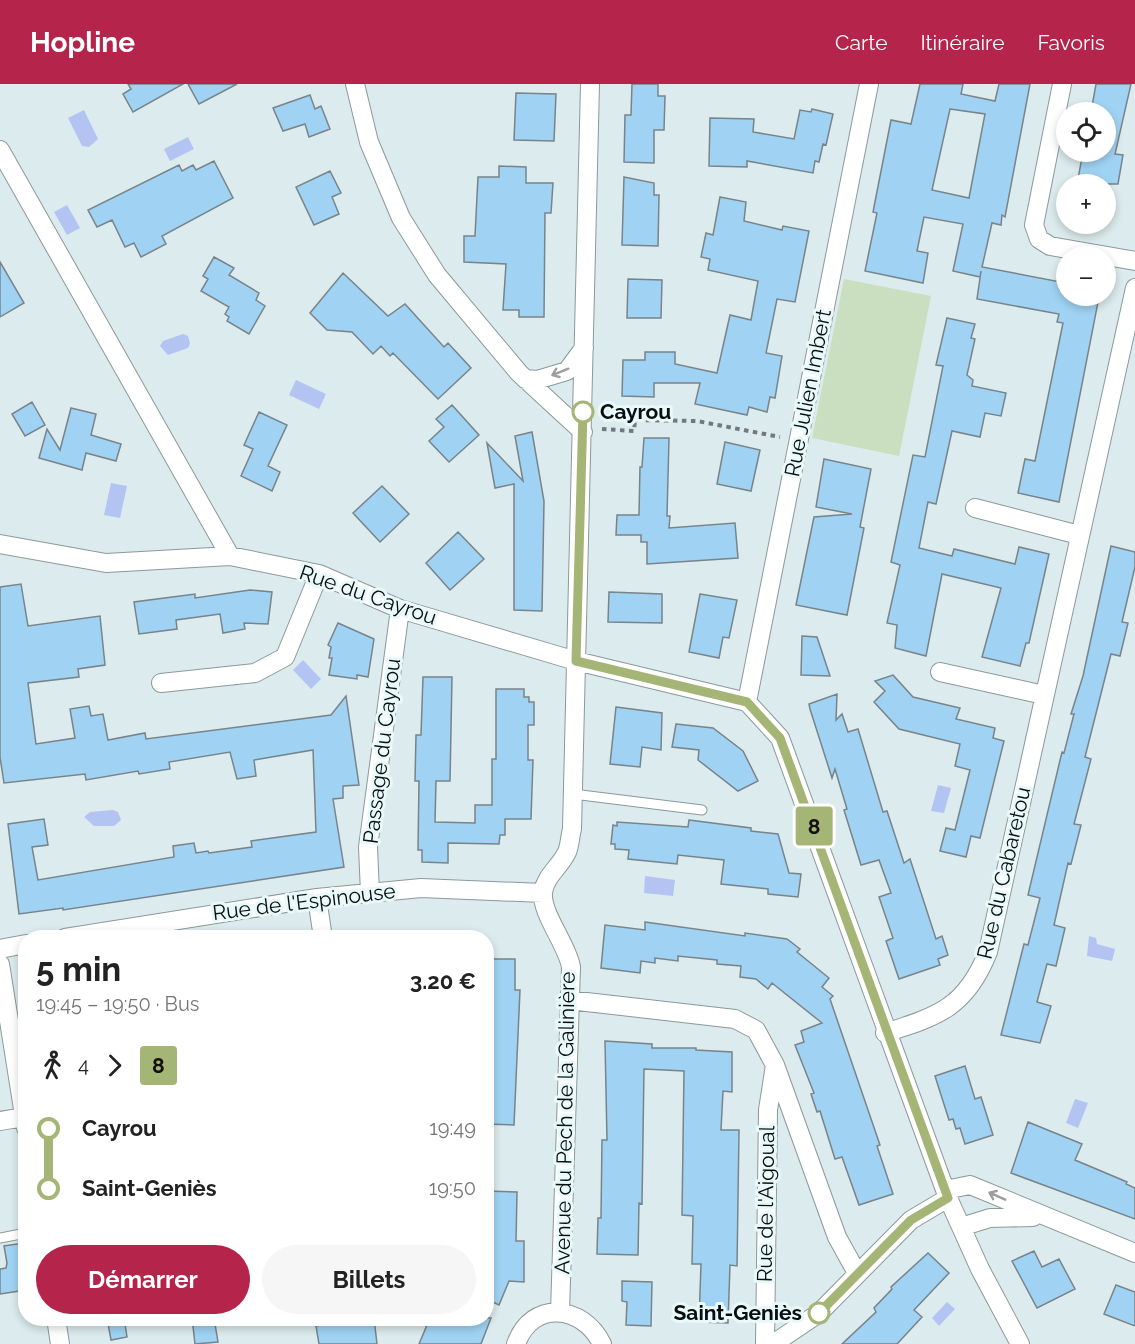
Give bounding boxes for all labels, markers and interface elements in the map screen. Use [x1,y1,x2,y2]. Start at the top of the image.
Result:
text: Hopline [30,26,135,59]
text: Carte [835,30,887,55]
text: Itinéraire [920,30,1004,55]
text: Favoris [1037,30,1105,55]
map controls [1056,102,1116,306]
button: locate [1056,102,1116,162]
button: + [1056,174,1116,234]
button: − [1056,246,1116,306]
street label: Rue Julien Imbert [779,307,836,479]
one-way arrow [551,368,569,379]
place label: Cayrou [600,399,671,424]
marker: Cayrou [572,401,594,423]
street label: Rue du Cayrou [296,559,440,630]
street label: Passage du Cayrou [358,657,405,845]
street label: Rue du Cabaretou [972,784,1035,961]
line badge: 8 [794,806,834,846]
text: 8 [808,814,820,839]
street label: Rue de l'Espinouse [211,878,397,925]
text: 5 min [36,950,121,989]
text: 3.20 € [410,968,476,994]
street label: Avenue du Pech de la Galinière [549,971,580,1275]
text: 19:45 – 19:50 · Bus [36,992,199,1016]
icon: walk [36,1049,69,1082]
icon: forward [98,1049,131,1082]
text: 4 [78,1053,89,1077]
text: 8 [152,1053,165,1078]
text: Cayrou [82,1115,157,1141]
text: 19:49 [429,1116,476,1140]
street label: Rue de l'Aigoual [752,1125,779,1282]
text: Saint-Geniès [82,1175,217,1201]
text: 19:50 [429,1176,476,1200]
one-way arrow [988,1190,1006,1201]
button: Démarrer [36,1245,250,1314]
button: Billets [262,1245,476,1314]
place label: Saint-Geniès [674,1300,802,1325]
marker: Saint-Geniès [808,1302,830,1324]

